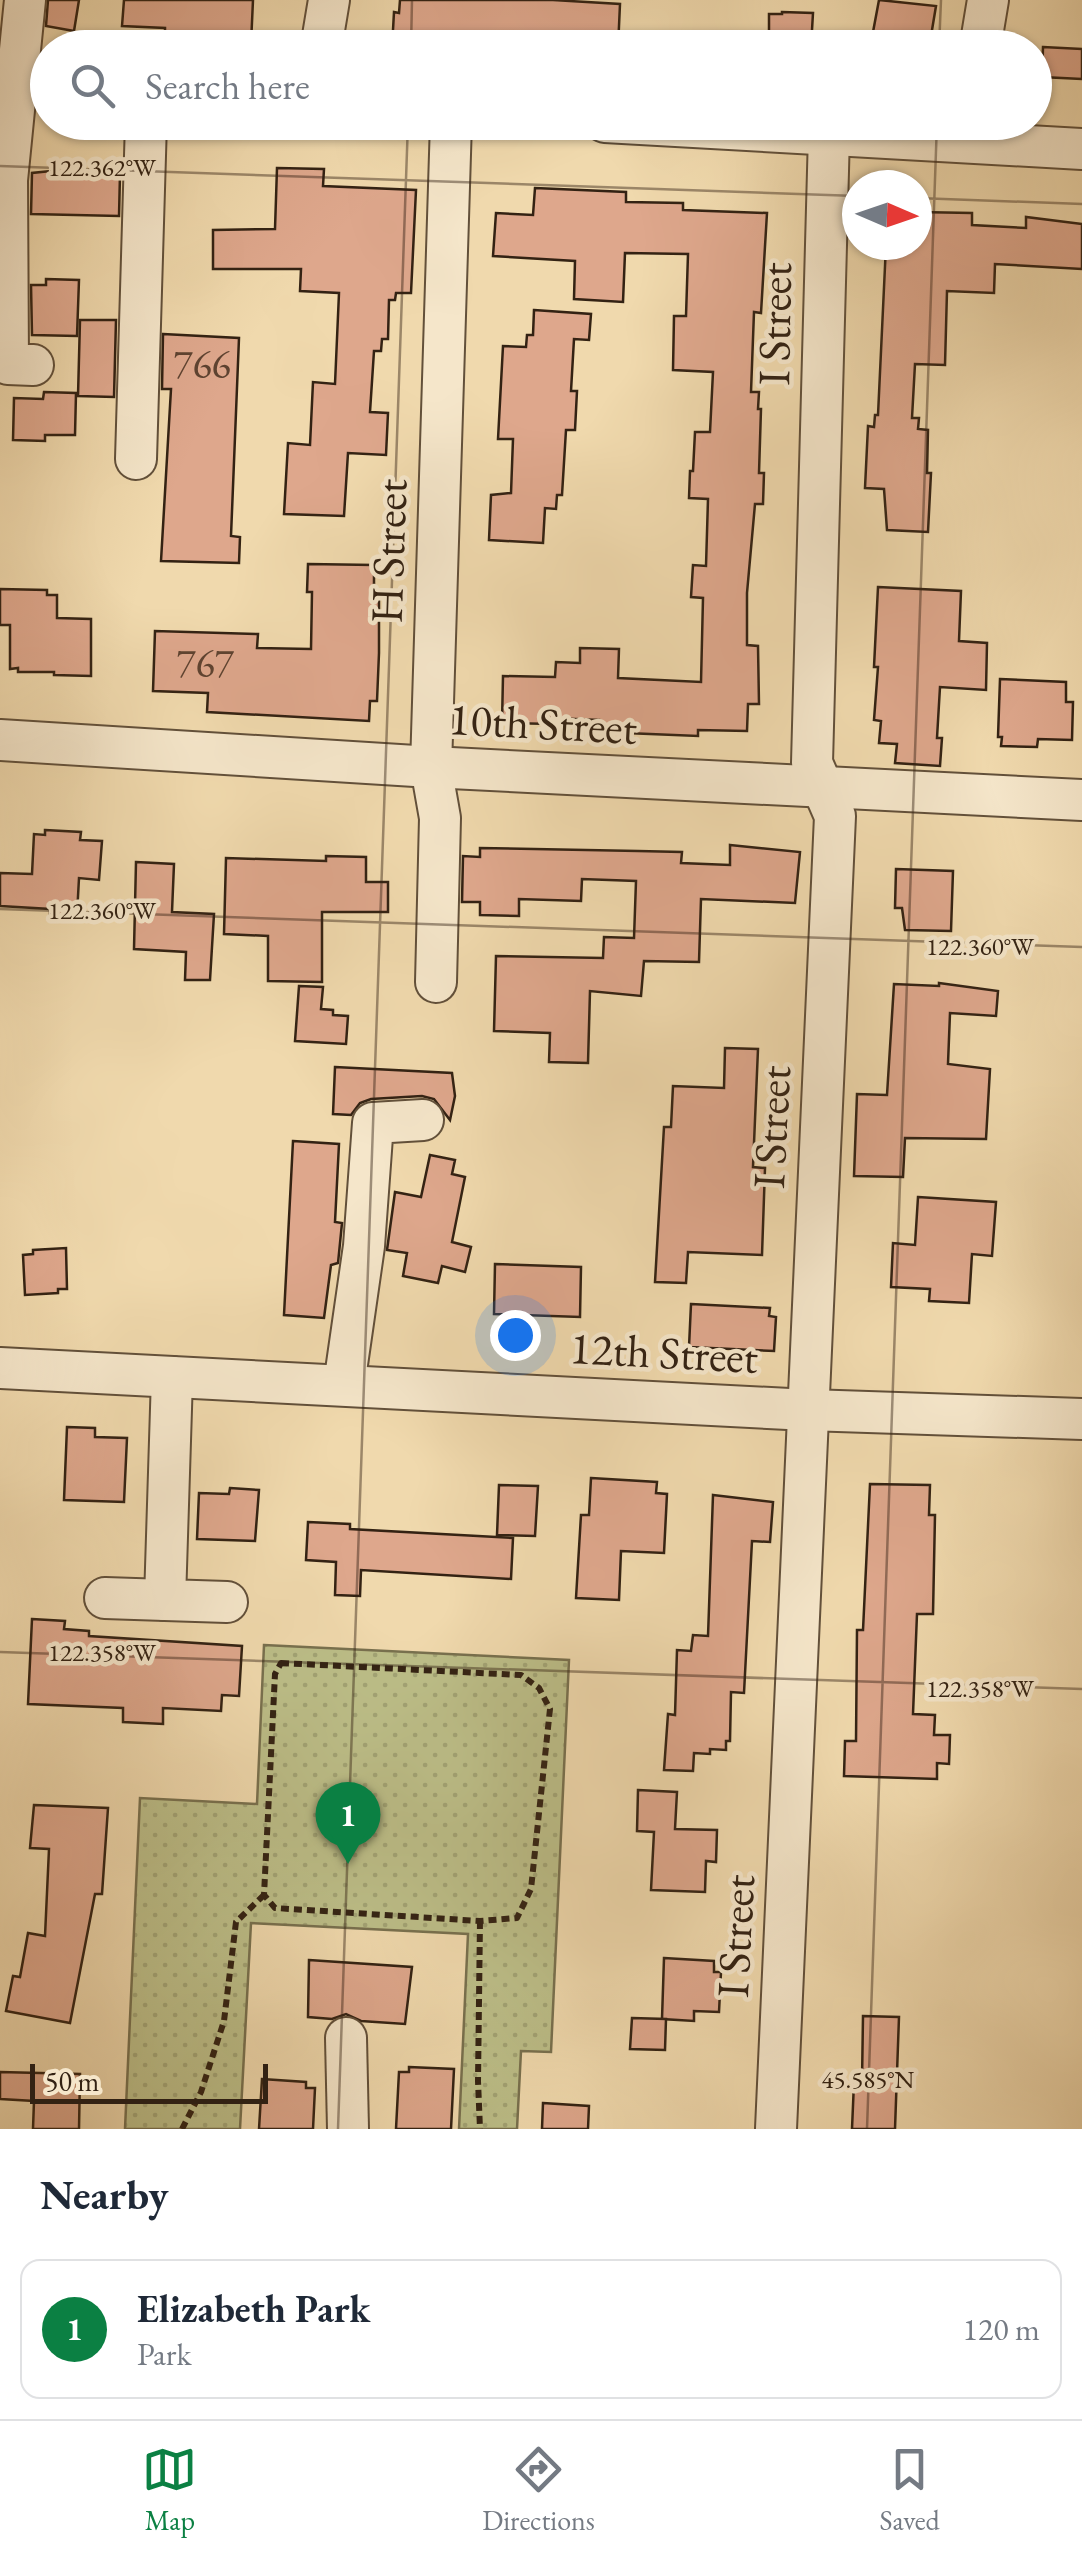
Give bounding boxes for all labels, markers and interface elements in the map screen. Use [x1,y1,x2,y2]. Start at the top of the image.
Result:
search box [30,30,1052,140]
icon: search [65,58,120,113]
text: Search here [145,61,310,110]
text: 122.362°W [48,151,157,183]
north arrow [842,170,932,260]
street label: I Street [744,262,804,386]
house number: 766 [173,338,231,390]
street label: H Street [356,478,420,624]
house number: 767 [176,637,235,689]
street label: 10th Street [447,689,639,757]
text: 122.360°W [48,894,157,926]
text: 122.360°W [926,930,1035,962]
street label: I Street [739,1064,803,1190]
your location [490,1310,541,1361]
street label: 12th Street [568,1318,760,1386]
text: 122.358°W [48,1636,157,1668]
text: 122.358°W [926,1672,1035,1704]
pin: 1 [316,1782,380,1864]
street label: I Street [703,1873,767,1999]
scale bar [30,2059,268,2104]
text: 50 m [45,2063,99,2099]
text: 45.585°N [822,2063,915,2095]
text: Nearby [40,2167,169,2222]
text: Elizabeth Park [137,2284,370,2333]
text: 1 [66,2308,83,2350]
text: 120 m [963,2308,1040,2350]
text: Park [137,2333,192,2375]
tab: Map [142,2442,197,2538]
tab: Directions [482,2442,595,2538]
tab: Saved [880,2442,940,2538]

